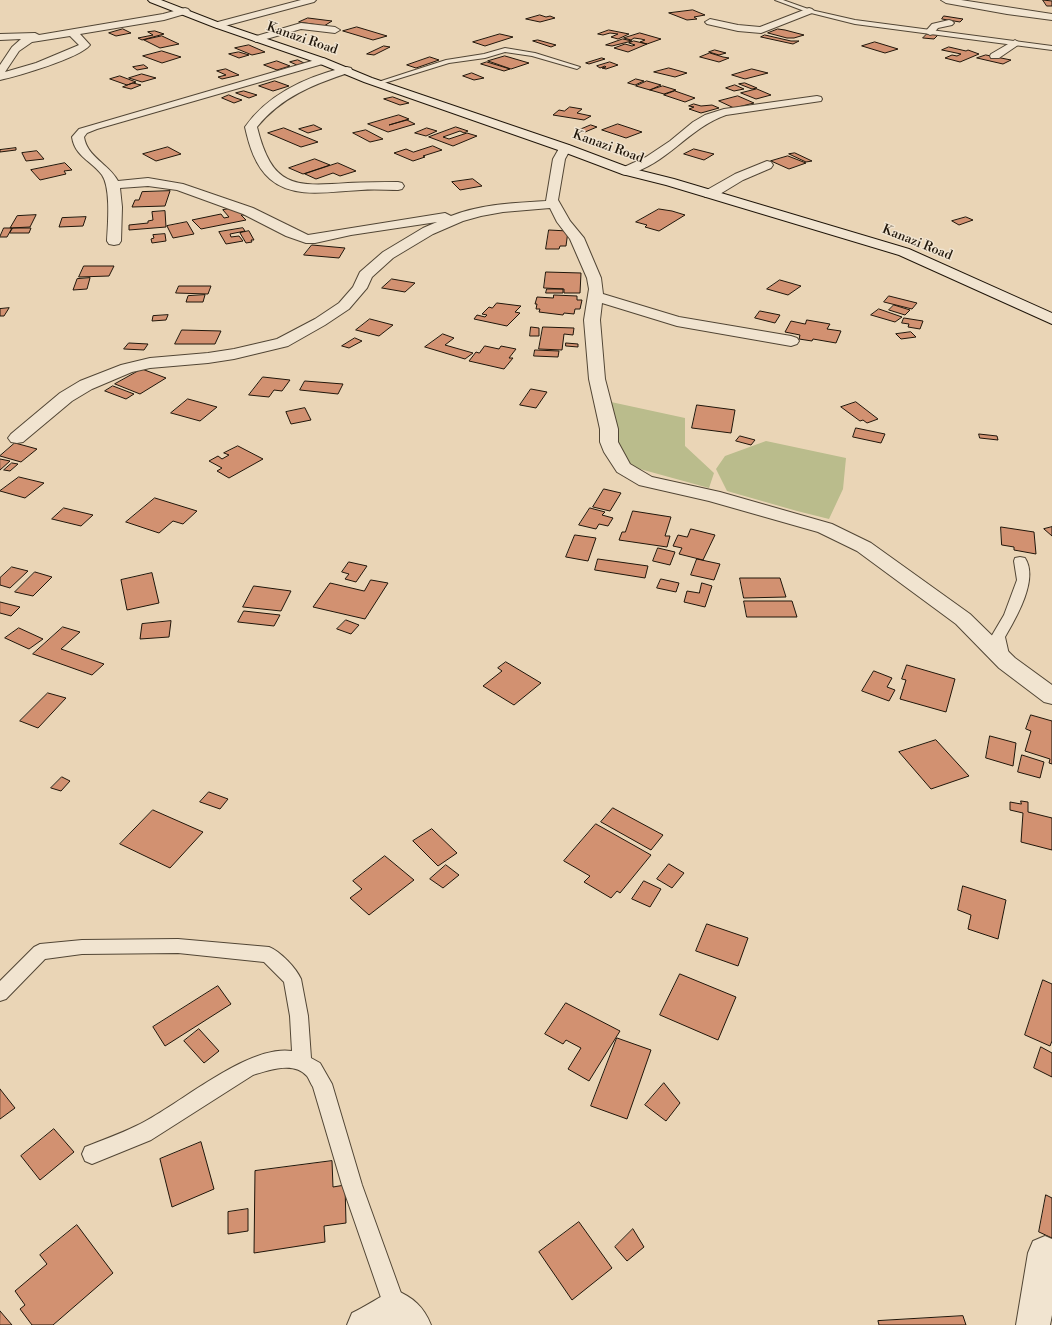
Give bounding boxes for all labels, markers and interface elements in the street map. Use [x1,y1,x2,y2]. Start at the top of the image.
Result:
street label: Kanazi Road [264,20,340,58]
street label: Kanazi Road [570,127,646,167]
street label: Kanazi Road [880,222,954,264]

